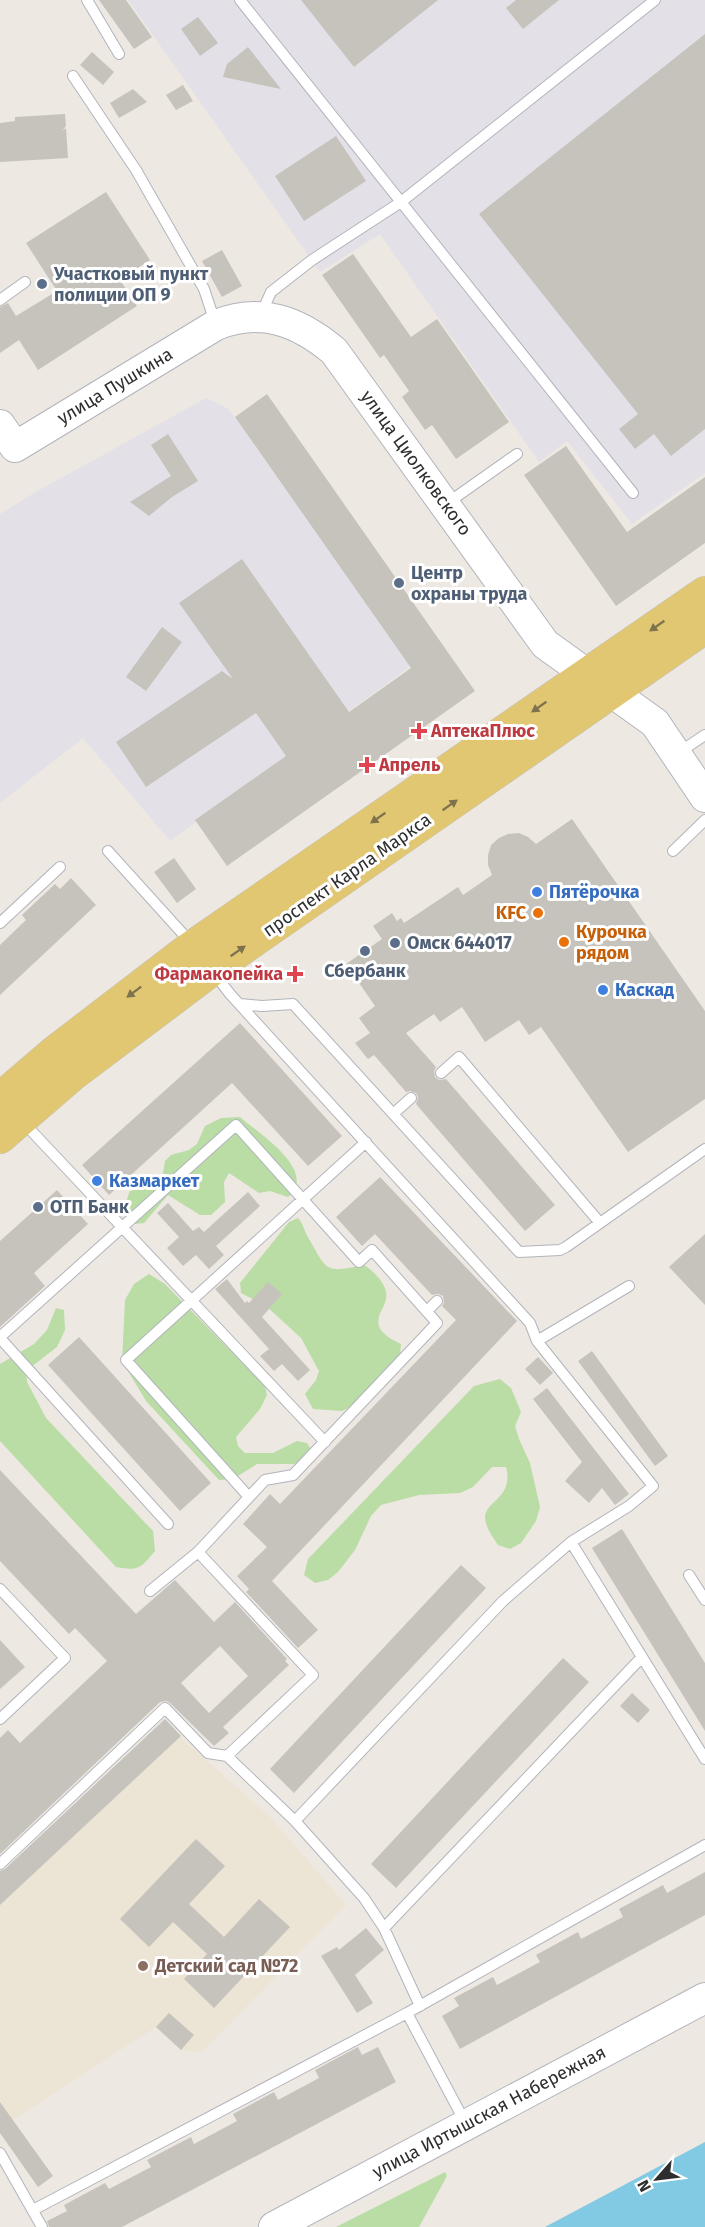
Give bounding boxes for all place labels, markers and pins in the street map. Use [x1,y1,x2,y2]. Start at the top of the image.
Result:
place label: Участковый пункт полиции ОП 9 [53,263,209,306]
marker: Участковый пункт полиции ОП 9 [35,277,49,291]
place label: Центр охраны труда [411,562,528,605]
marker: Центр охраны труда [392,576,406,590]
place label: АптекаПлюс [430,720,535,742]
marker: АптекаПлюс [412,724,426,738]
place label: Апрель [378,754,441,776]
marker: Апрель [360,758,374,772]
place label: Пятёрочка [549,881,640,903]
marker: Пятёрочка [530,885,544,899]
place label: KFC [496,902,527,924]
marker: KFC [531,906,545,920]
place label: Курочка рядом [576,921,647,964]
place label: Омск 644017 [407,932,512,954]
marker: Курочка рядом [557,935,571,949]
marker: Омск 644017 [388,936,402,950]
marker: Сбербанк [358,944,372,958]
place label: Сбербанк [324,960,406,982]
place label: Фармакопейка [155,963,283,985]
marker: Фармакопейка [288,967,302,981]
place label: Каскад [615,979,674,1001]
marker: Каскад [596,983,610,997]
place label: Казмаркет [109,1170,200,1192]
marker: Казмаркет [90,1174,104,1188]
place label: ОТП Банк [50,1196,129,1218]
marker: ОТП Банк [31,1200,45,1214]
place label: Детский сад №72 [154,1955,298,1977]
marker: Детский сад №72 [136,1959,150,1973]

